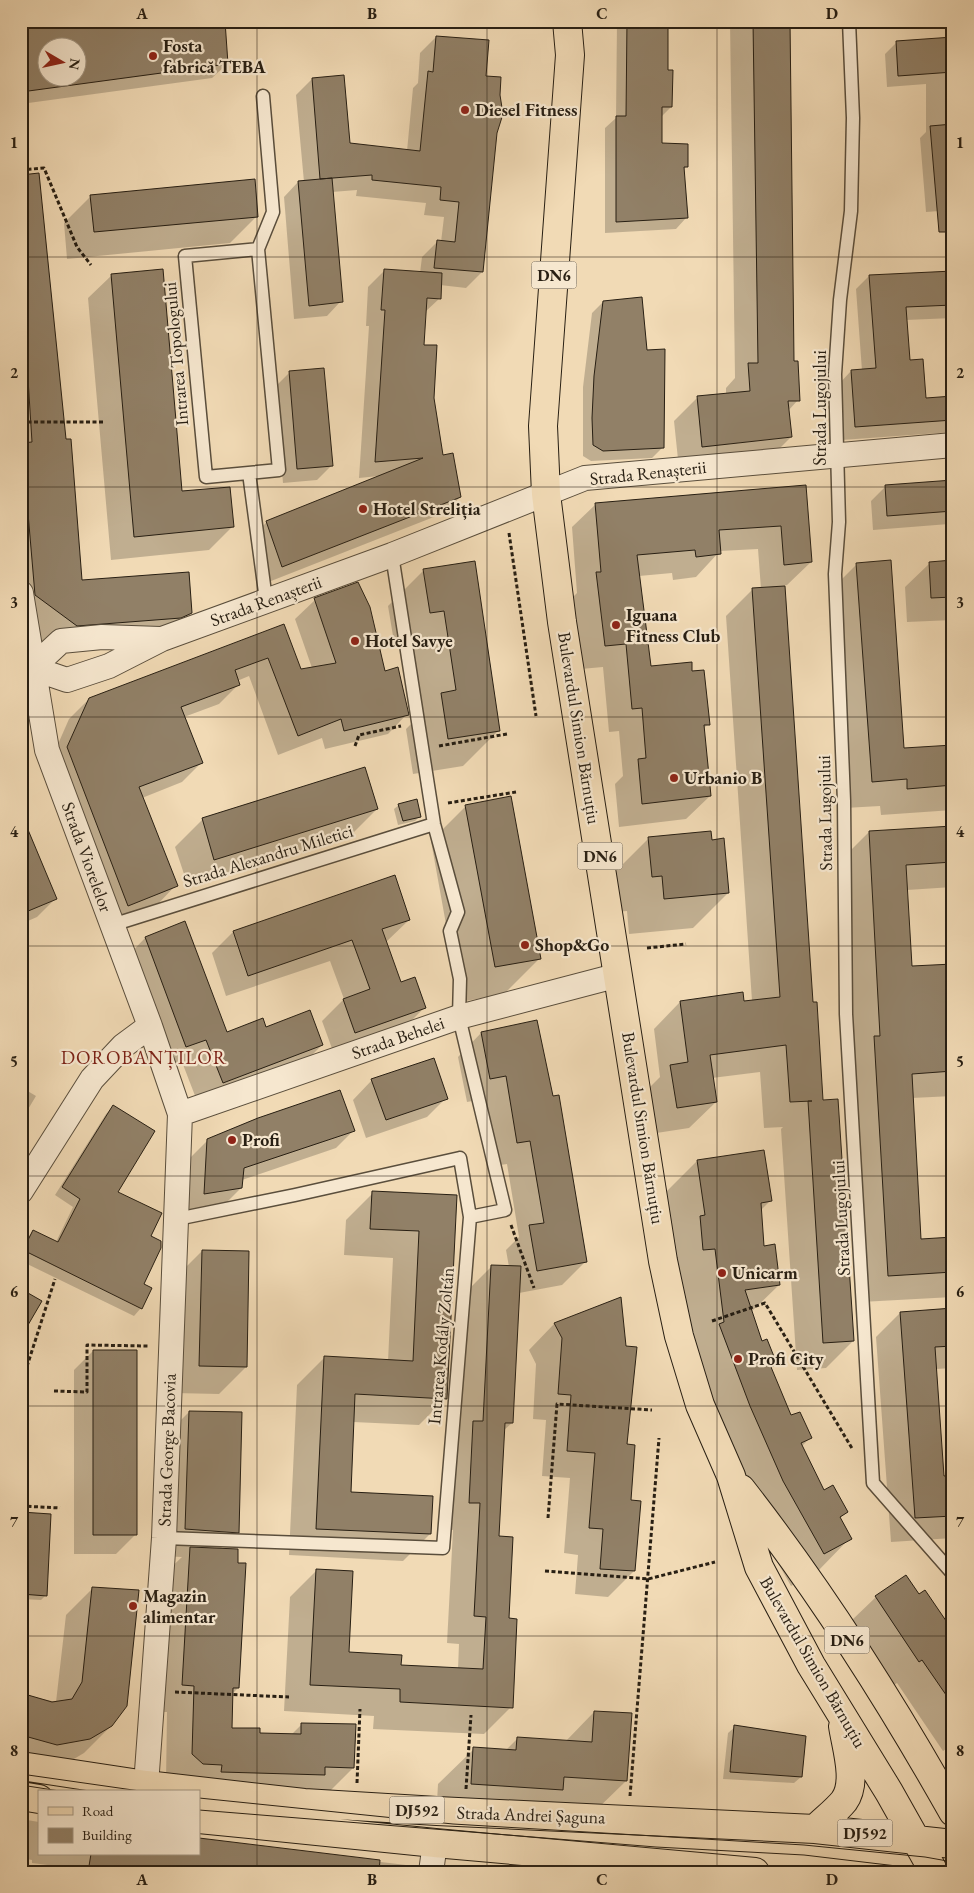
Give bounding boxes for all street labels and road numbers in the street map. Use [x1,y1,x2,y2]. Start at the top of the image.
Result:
road number: DN6 [532,262,576,288]
street label: Intrarea Topologului [158,281,193,427]
street label: Strada Lugojului [808,350,831,466]
street label: Strada Renașterii [589,455,708,490]
street label: Strada Renașterii [207,570,325,631]
street label: Bulevardul Simion Bărnuțiu [553,630,606,826]
street label: Strada Lugojului [812,754,837,871]
street label: Strada Viorelelor [57,798,118,915]
street label: Strada Alexandru Miletici [180,819,356,892]
road number: DN6 [578,842,622,869]
street label: Strada Behelei [348,1011,448,1064]
street label: Bulevardul Simion Bărnuțiu [617,1030,670,1226]
street label: Strada Lugojului [826,1159,855,1276]
street label: Intrarea Kodály Zoltán [422,1266,459,1426]
street label: Strada George Bacovia [152,1372,181,1527]
street label: Bulevardul Simion Bărnuțiu [755,1572,872,1752]
road number: DN6 [824,1626,870,1654]
road number: DJ592 [390,1796,444,1824]
street label: Strada Andrei Șaguna [456,1800,607,1829]
road number: DJ592 [838,1820,892,1846]

